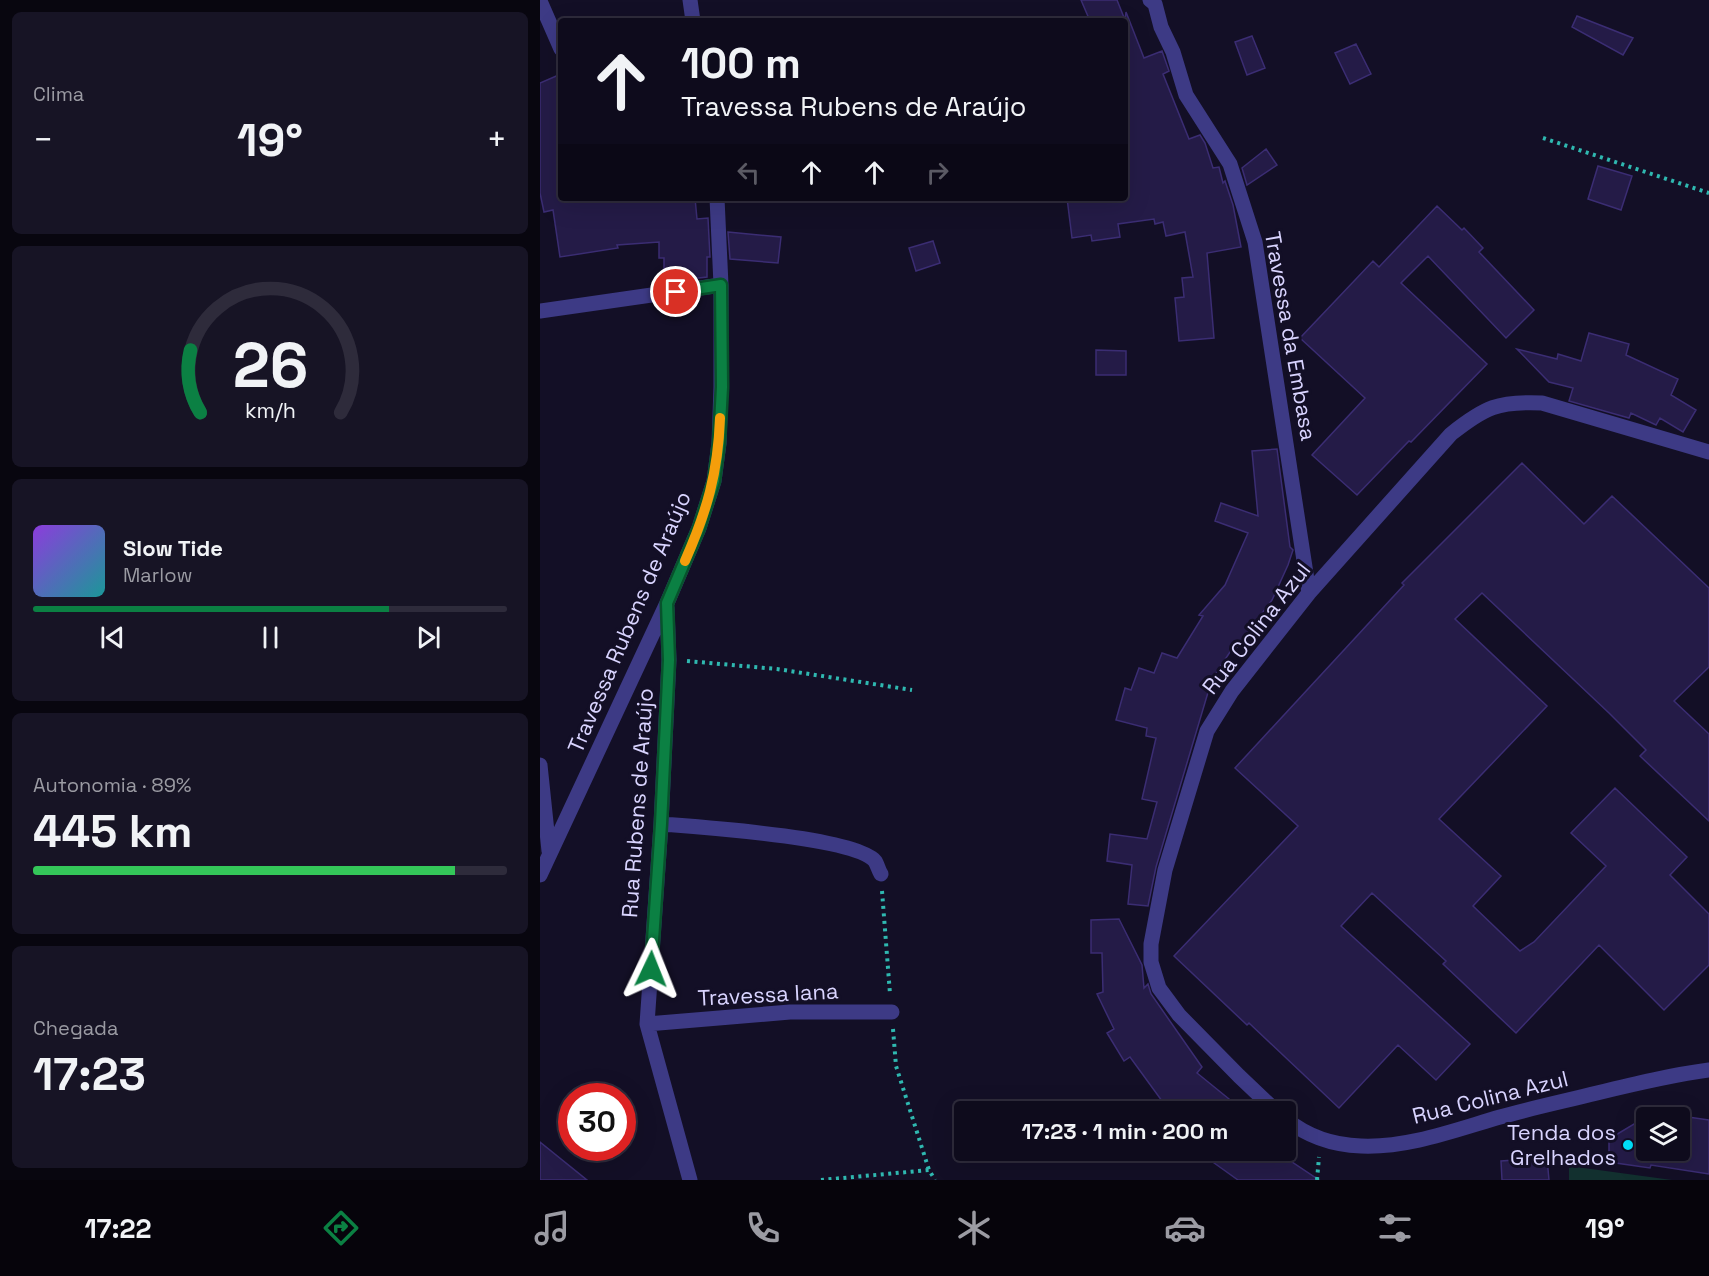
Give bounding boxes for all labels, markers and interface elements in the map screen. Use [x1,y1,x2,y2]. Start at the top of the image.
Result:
text: 100 m [681,37,801,90]
icon: ahead [582,42,660,120]
text: Clima [33,81,84,107]
text: Travessa Rubens de Araújo [681,89,1027,124]
text: 19° [237,112,303,169]
text: − [33,119,53,161]
text: + [487,119,507,161]
icon: left [732,156,765,189]
icon: ahead [795,156,828,189]
icon: ahead [858,156,891,189]
icon: right [921,156,954,189]
street label: Travessa da Embasa [1259,229,1323,443]
pin [650,266,701,317]
icon: arrive [659,275,692,308]
text: 26 [232,327,308,406]
text: km/h [244,398,296,425]
street label: Travessa Rubens de Araújo [561,487,697,757]
text: Slow Tide [123,534,223,562]
street label: Rua Colina Azul [1196,556,1316,700]
text: Marlow [123,562,192,588]
icon: previous [96,621,129,654]
icon: pause [254,621,287,654]
icon: next [412,621,445,654]
street label: Rua Rubens de Araújo [615,687,659,919]
text: Autonomia · 89% [33,772,191,798]
text: 445 km [33,803,192,860]
position arrow [619,937,683,1001]
street label: Travessa Iana [697,976,840,1012]
text: Chegada [33,1015,118,1041]
text: 17:23 [33,1046,146,1103]
street label: Rua Colina Azul [1409,1064,1571,1130]
speed limit sign: 30 [558,1083,636,1161]
map controls [1636,1107,1690,1161]
button: layers [1636,1107,1690,1161]
text: 17:23 · 1 min · 200 m [1022,1117,1228,1145]
place label: Tenda dos Grelhados [1507,1118,1616,1171]
marker: Tenda dos Grelhados [1621,1138,1635,1152]
icon: directions [320,1207,362,1249]
icon: music [531,1207,573,1249]
icon: phone [742,1207,784,1249]
icon: climate [953,1207,995,1249]
icon: car [1164,1207,1206,1249]
icon: filters [1374,1207,1416,1249]
text: 17:22 [84,1211,152,1246]
text: 19° [1585,1211,1625,1246]

